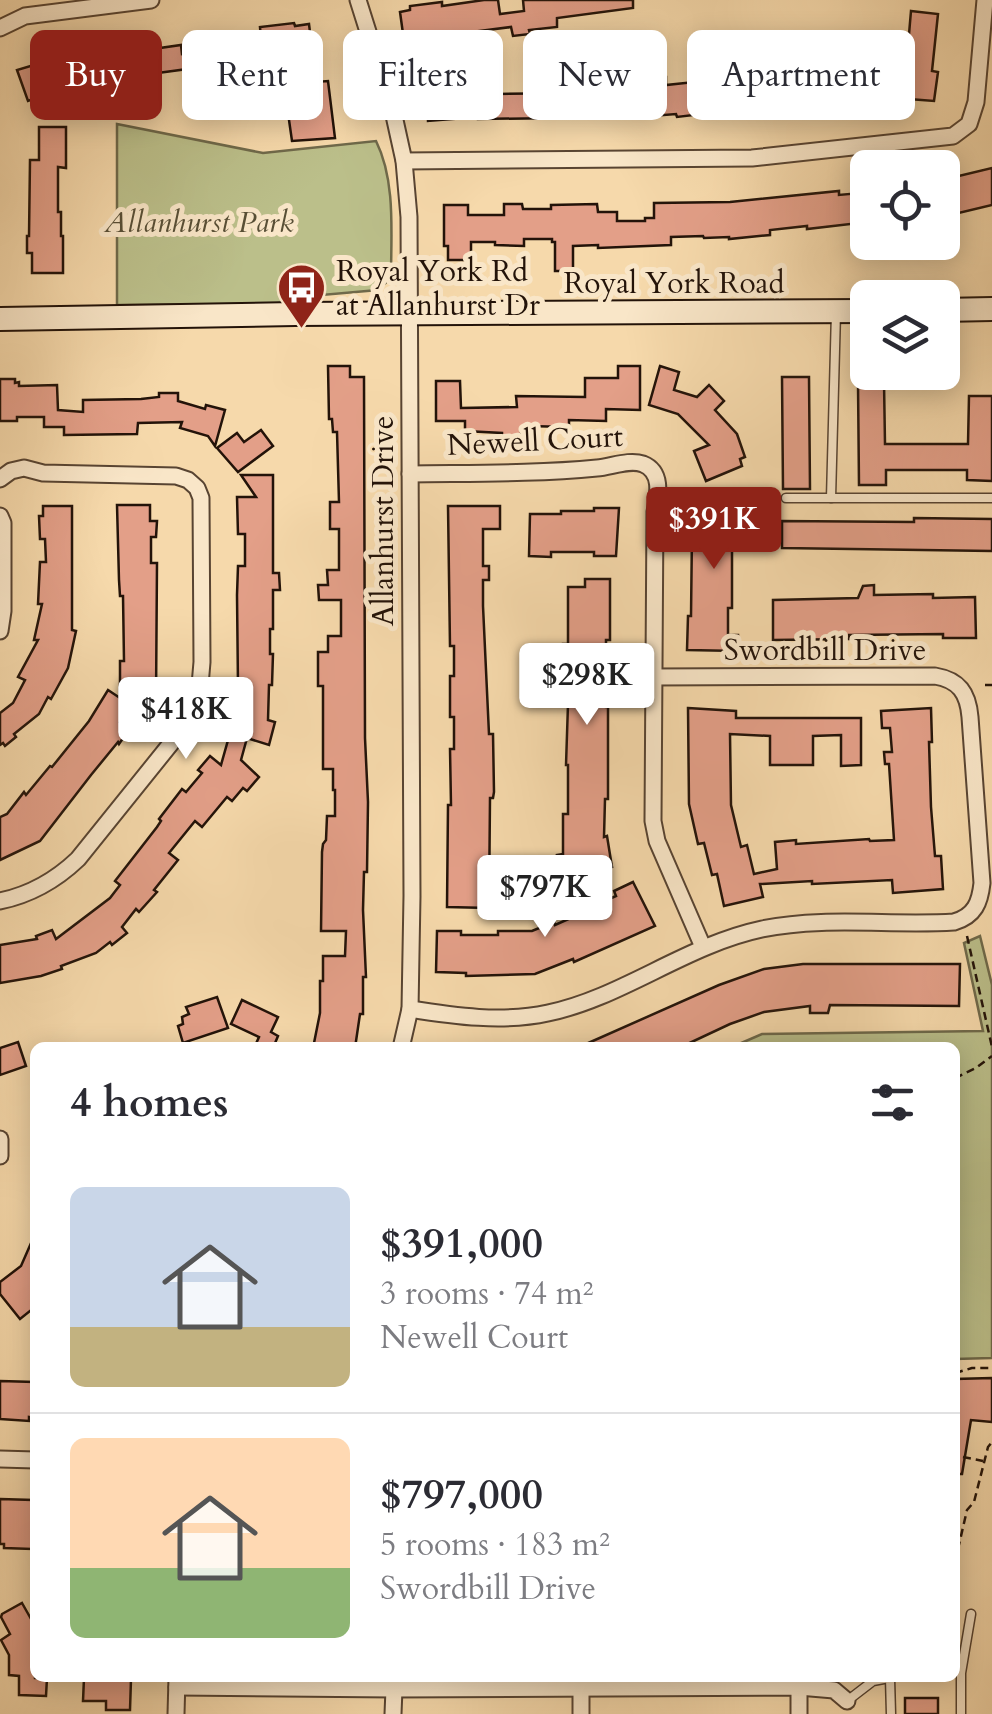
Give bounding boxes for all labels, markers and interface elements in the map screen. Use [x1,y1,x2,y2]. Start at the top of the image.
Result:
chip: Buy [30,30,162,120]
chip: Rent [182,30,323,120]
chip: Filters [343,30,503,120]
chip: New [523,30,667,120]
chip: Apartment [687,30,915,120]
map controls [850,150,960,390]
button: locate [850,150,960,260]
park label: Allanhurst Park [103,202,294,243]
place label: Royal York Rd at Allanhurst Dr [336,251,540,326]
bus stop icon: Royal York Rd at Allanhurst Dr [275,262,327,330]
street label: Royal York Road [563,263,785,304]
button: layers [850,280,960,390]
street label: Allanhurst Drive [363,416,404,626]
street label: Newell Court [446,416,625,466]
pin: $391K [644,487,784,572]
text: $391K [668,497,760,541]
street label: Swordbill Drive [724,630,926,671]
pin: $298K [517,643,657,728]
text: $298K [541,653,633,697]
pin: $418K [116,677,256,762]
text: $418K [140,687,232,731]
pin: $797K [475,855,615,940]
text: $797K [499,865,591,909]
text: 4 homes [70,1074,228,1131]
icon: filters [865,1075,920,1130]
text: $391,000 [380,1215,543,1272]
icon: home [150,1227,270,1347]
text: 3 rooms · 74 m² [380,1272,593,1316]
text: Newell Court [380,1316,568,1360]
text: $797,000 [380,1466,543,1523]
icon: home [150,1478,270,1598]
text: 5 rooms · 183 m² [380,1523,610,1567]
text: Swordbill Drive [380,1567,596,1611]

